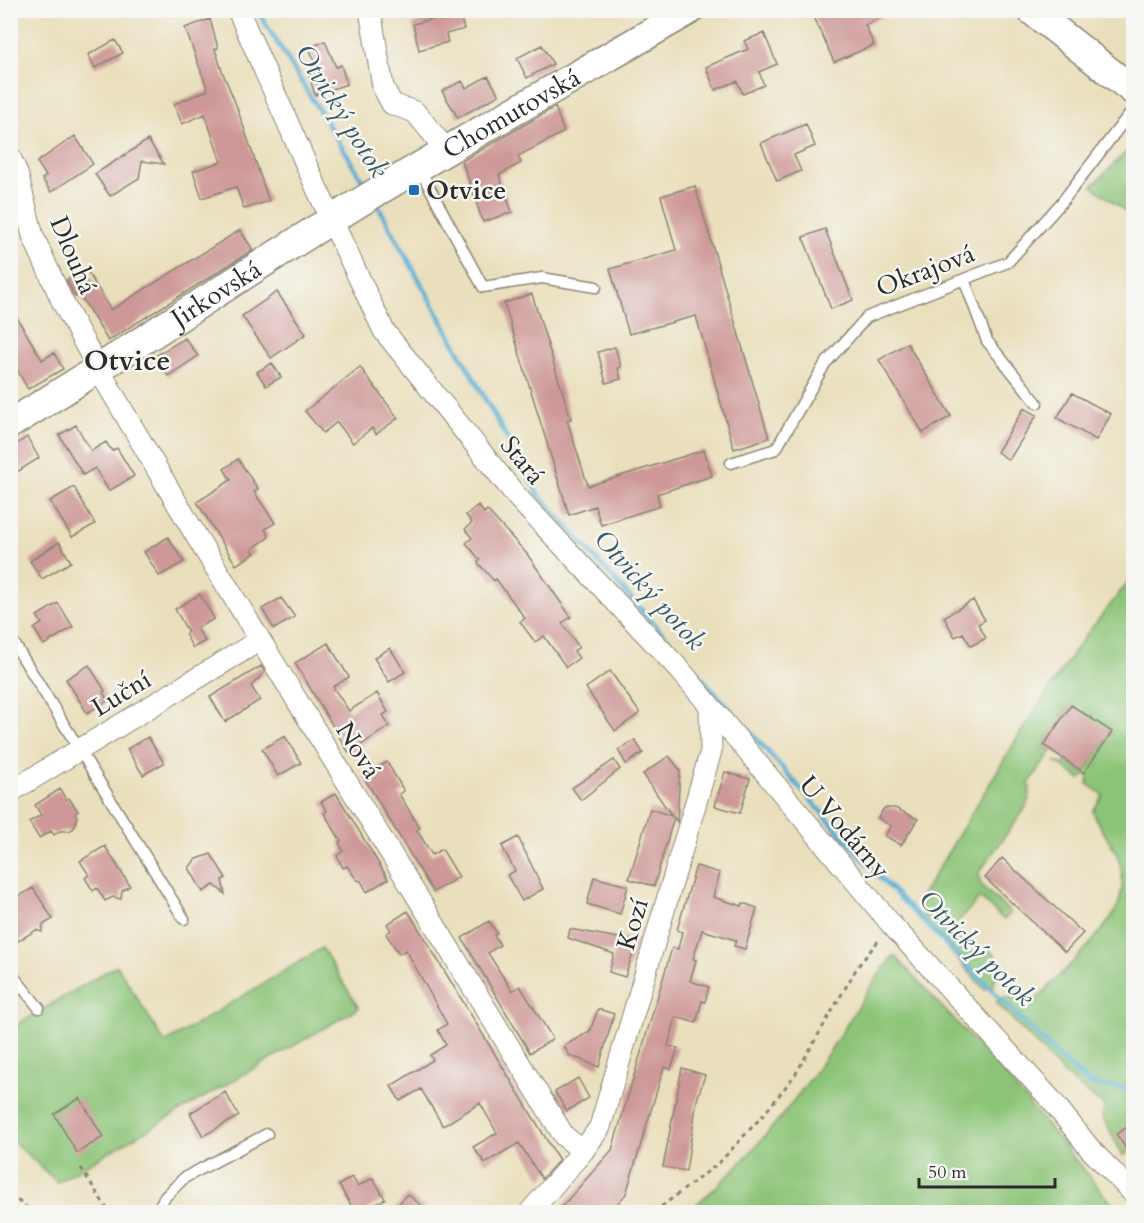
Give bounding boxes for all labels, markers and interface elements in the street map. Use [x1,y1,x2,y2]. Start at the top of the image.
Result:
water label: Otvický potok [286,38,398,186]
street label: Chomutovská [436,60,587,167]
place label: Otvice [426,173,506,208]
marker: Otvice [407,183,421,197]
street label: Dlouhá [41,211,106,300]
street label: Okrajová [871,236,979,305]
street label: Jirkovská [161,252,268,338]
district label: Otvice [84,342,170,380]
street label: Stará [492,429,553,492]
water label: Otvický potok [585,522,714,659]
street label: Luční [85,662,158,725]
street label: Nová [328,715,389,785]
street label: U Vodárny [791,768,898,886]
water label: Otvický potok [910,882,1043,1015]
street label: Kozí [608,894,657,954]
scale bar [919,1151,1056,1189]
text: 50 m [928,1160,967,1185]

